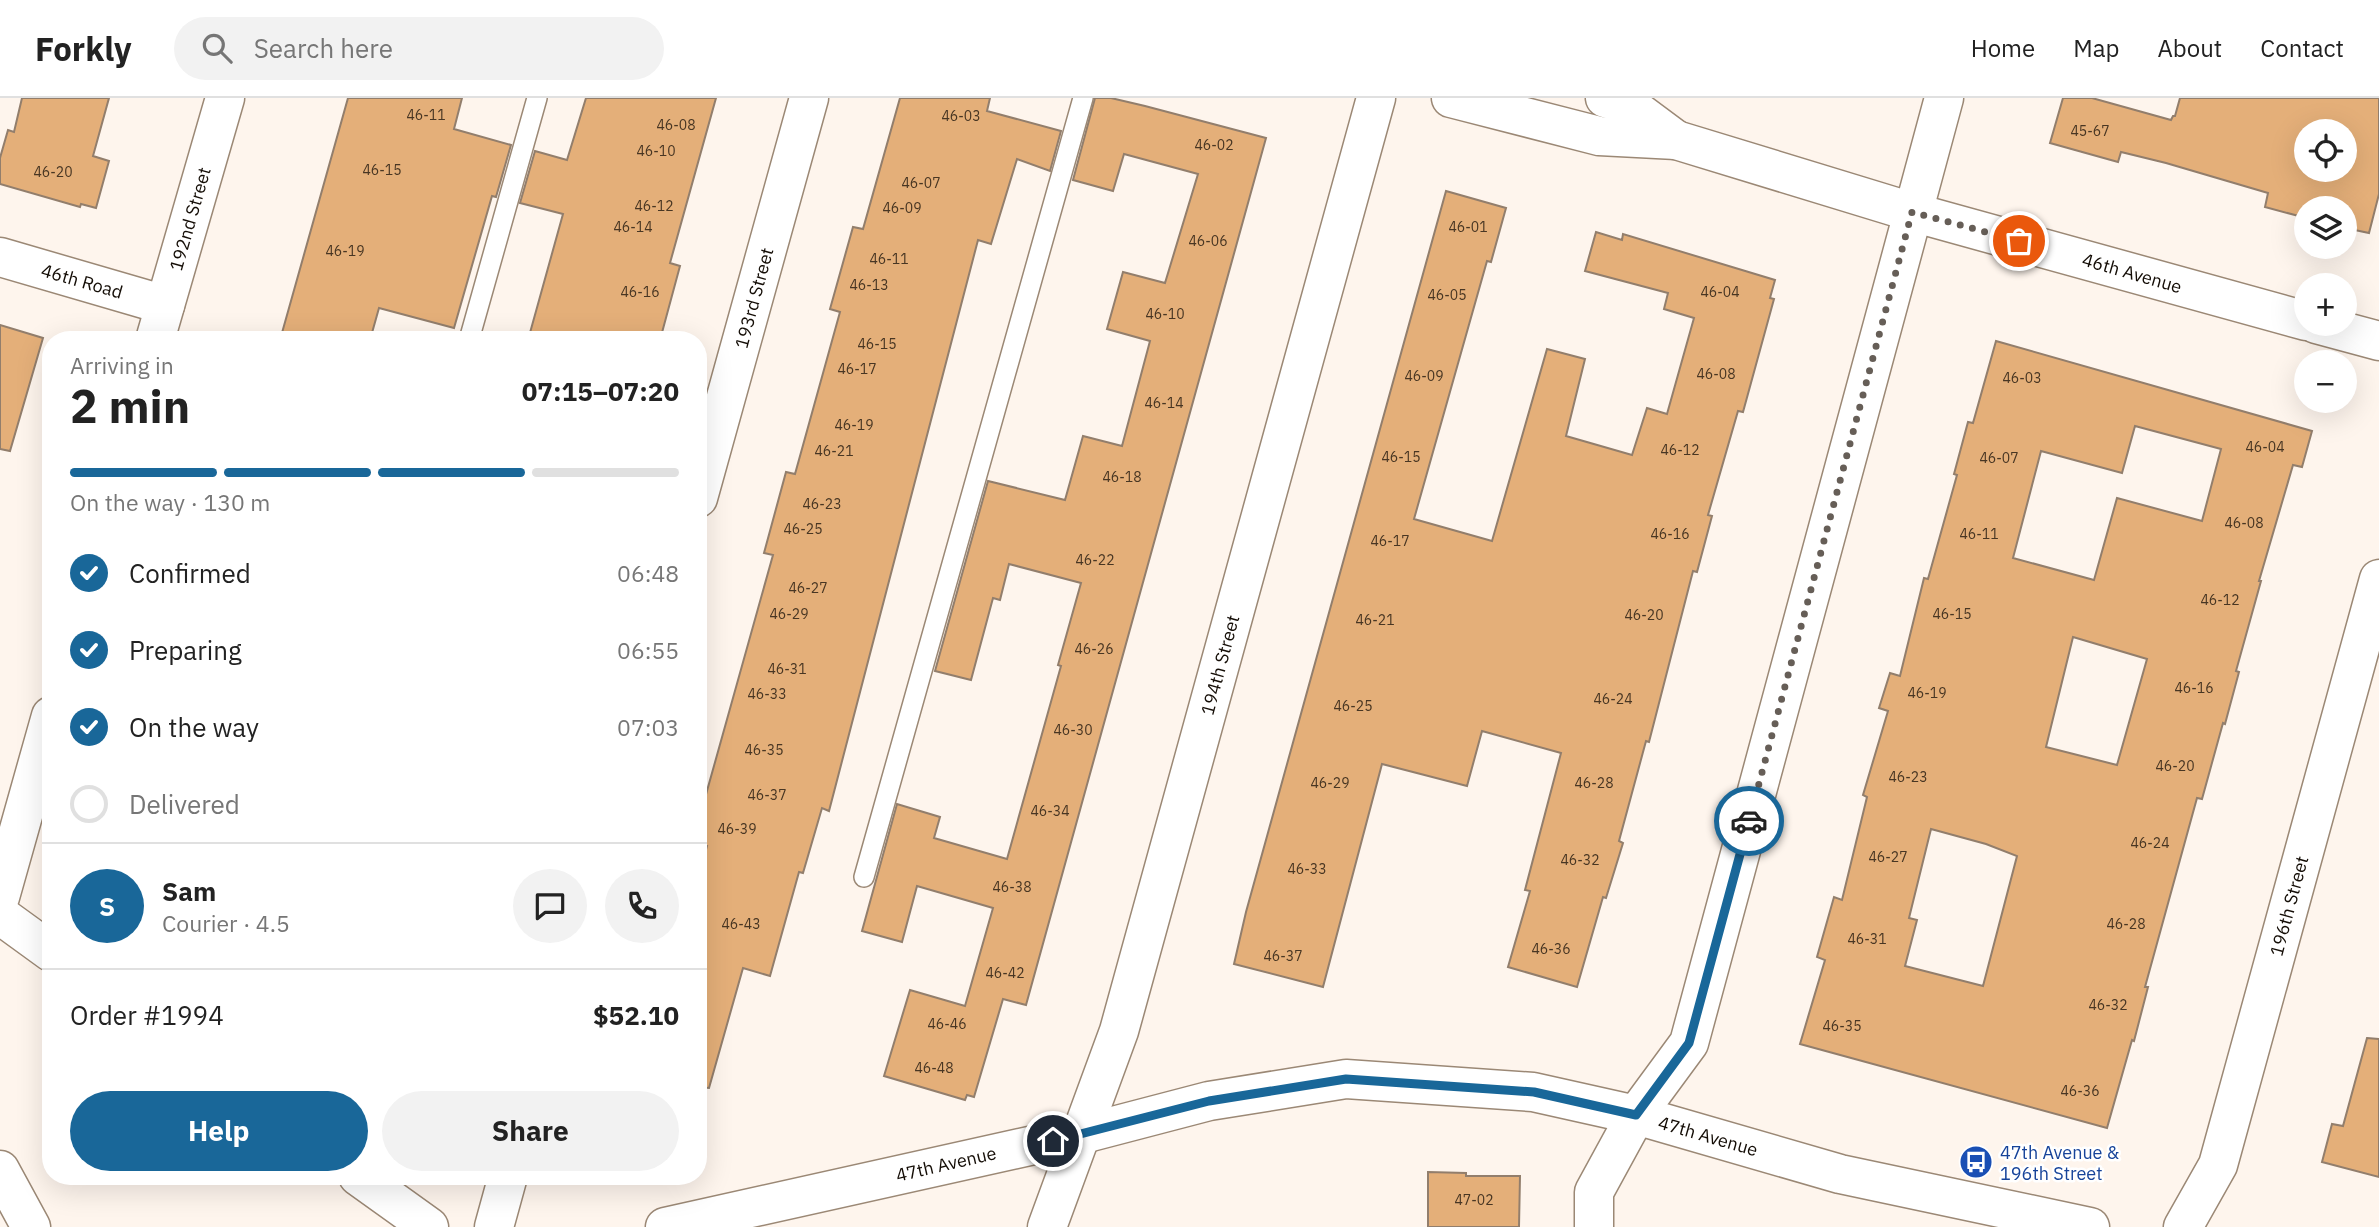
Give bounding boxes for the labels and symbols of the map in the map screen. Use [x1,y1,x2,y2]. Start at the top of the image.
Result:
house number: 46-11 [406,106,446,124]
house number: 46-03 [941,107,981,125]
house number: 46-08 [656,116,696,134]
house number: 45-67 [2070,122,2110,140]
house number: 46-02 [1194,136,1234,154]
house number: 46-10 [636,142,676,160]
house number: 46-15 [362,161,402,179]
house number: 46-20 [33,163,73,181]
street label: 192nd Street [164,165,216,273]
house number: 46-07 [901,174,941,192]
house number: 46-12 [634,197,674,215]
house number: 46-09 [882,199,922,217]
pin [1989,211,2049,271]
house number: 46-14 [613,218,653,236]
house number: 46-01 [1448,218,1488,236]
house number: 46-06 [1188,232,1228,250]
house number: 46-19 [325,242,365,260]
street label: 193rd Street [730,245,778,351]
street label: 46th Avenue [2080,248,2185,298]
house number: 46-11 [869,250,909,268]
street label: 46th Road [39,258,125,304]
house number: 46-13 [849,276,889,294]
house number: 46-16 [620,283,660,301]
house number: 46-04 [1700,283,1740,301]
house number: 46-05 [1427,286,1467,304]
house number: 46-10 [1145,305,1185,323]
house number: 46-15 [857,335,897,353]
house number: 46-17 [837,360,877,378]
house number: 46-08 [1696,365,1736,383]
house number: 46-09 [1404,367,1444,385]
house number: 46-03 [2002,369,2042,387]
house number: 46-14 [1144,394,1184,412]
house number: 46-19 [834,416,874,434]
house number: 46-04 [2245,438,2285,456]
house number: 46-12 [1660,441,1700,459]
house number: 46-21 [814,442,854,460]
house number: 46-15 [1381,448,1421,466]
house number: 46-07 [1979,449,2019,467]
house number: 46-18 [1102,468,1142,486]
house number: 46-23 [802,495,842,513]
house number: 46-08 [2224,514,2264,532]
house number: 46-25 [783,520,823,538]
house number: 46-16 [1650,525,1690,543]
house number: 46-11 [1959,525,1999,543]
house number: 46-17 [1370,532,1410,550]
house number: 46-22 [1075,551,1115,569]
house number: 46-27 [788,579,828,597]
house number: 46-12 [2200,591,2240,609]
house number: 46-29 [769,605,809,623]
house number: 46-15 [1932,605,1972,623]
house number: 46-20 [1624,606,1664,624]
house number: 46-21 [1355,611,1395,629]
street label: 194th Street [1196,612,1244,718]
house number: 46-26 [1074,640,1114,658]
house number: 46-31 [767,660,807,678]
house number: 46-16 [2174,679,2214,697]
house number: 46-19 [1907,684,1947,702]
house number: 46-33 [747,685,787,703]
house number: 46-24 [1593,690,1633,708]
house number: 46-25 [1333,697,1373,715]
house number: 46-30 [1053,721,1093,739]
house number: 46-35 [744,741,784,759]
house number: 46-20 [2155,757,2195,775]
house number: 46-23 [1888,768,1928,786]
house number: 46-29 [1310,774,1350,792]
house number: 46-28 [1574,774,1614,792]
house number: 46-37 [747,786,787,804]
courier [1714,786,1784,856]
house number: 46-34 [1030,802,1070,820]
house number: 46-39 [717,820,757,838]
house number: 46-24 [2130,834,2170,852]
house number: 46-27 [1868,848,1908,866]
house number: 46-32 [1560,851,1600,869]
street label: 196th Street [2265,853,2313,959]
house number: 46-33 [1287,860,1327,878]
house number: 46-38 [992,878,1032,896]
house number: 46-43 [721,915,761,933]
house number: 46-28 [2106,915,2146,933]
house number: 46-31 [1847,930,1887,948]
house number: 46-36 [1531,940,1571,958]
house number: 46-37 [1263,947,1303,965]
house number: 46-42 [985,964,1025,982]
house number: 46-32 [2088,996,2128,1014]
house number: 46-46 [927,1015,967,1033]
house number: 46-35 [1822,1017,1862,1035]
house number: 46-48 [914,1059,954,1077]
house number: 46-36 [2060,1082,2100,1100]
pin [1023,1111,1083,1171]
street label: 47th Avenue [1656,1111,1761,1161]
street label: 47th Avenue [893,1141,999,1187]
place label: 47th Avenue & 196th Street [2000,1141,2120,1185]
bus stop icon: 47th Avenue & 196th Street [1957,1143,1995,1181]
house number: 47-02 [1454,1191,1494,1209]

